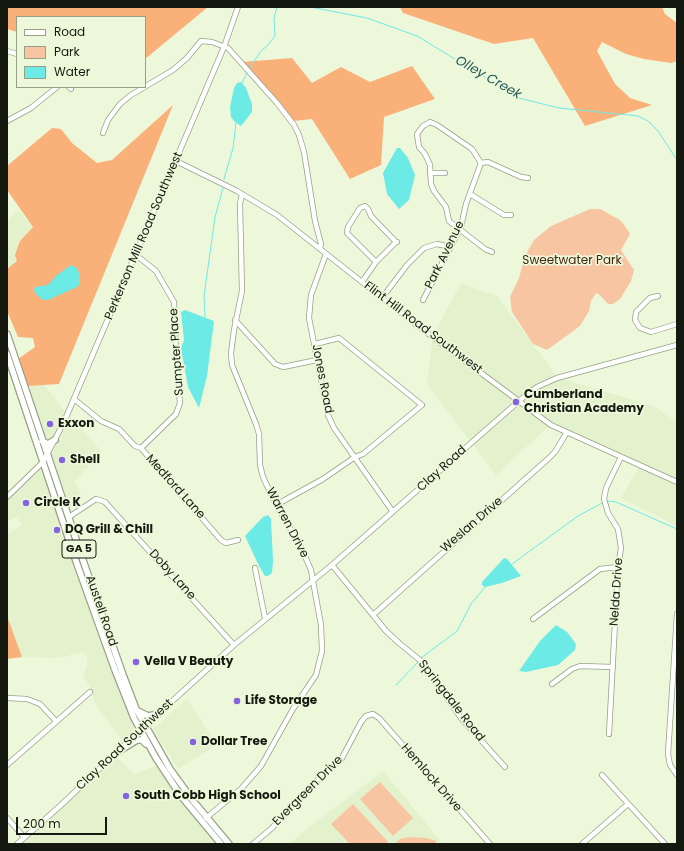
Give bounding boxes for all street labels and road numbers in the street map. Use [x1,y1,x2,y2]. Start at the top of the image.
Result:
street label: Perkerson Mill Road Southwest [102,150,186,322]
street label: Park Avenue [422,219,468,291]
street label: Flint Hill Road Southwest [361,279,485,377]
street label: Sumpter Place [167,308,187,396]
street label: Jones Road [308,343,336,415]
street label: Clay Road [414,443,470,495]
street label: Medford Lane [142,452,208,522]
street label: Warren Drive [263,486,311,560]
street label: Weslan Drive [438,494,506,556]
road number: GA 5 [62,540,96,558]
street label: Doby Lane [146,547,198,603]
street label: Nelda Drive [607,557,627,627]
street label: Austell Road [82,574,120,648]
street label: Springdale Road [415,657,487,745]
street label: Clay Road Southwest [74,696,176,794]
street label: Hemlock Drive [398,741,464,815]
street label: Evergreen Drive [270,753,346,829]

